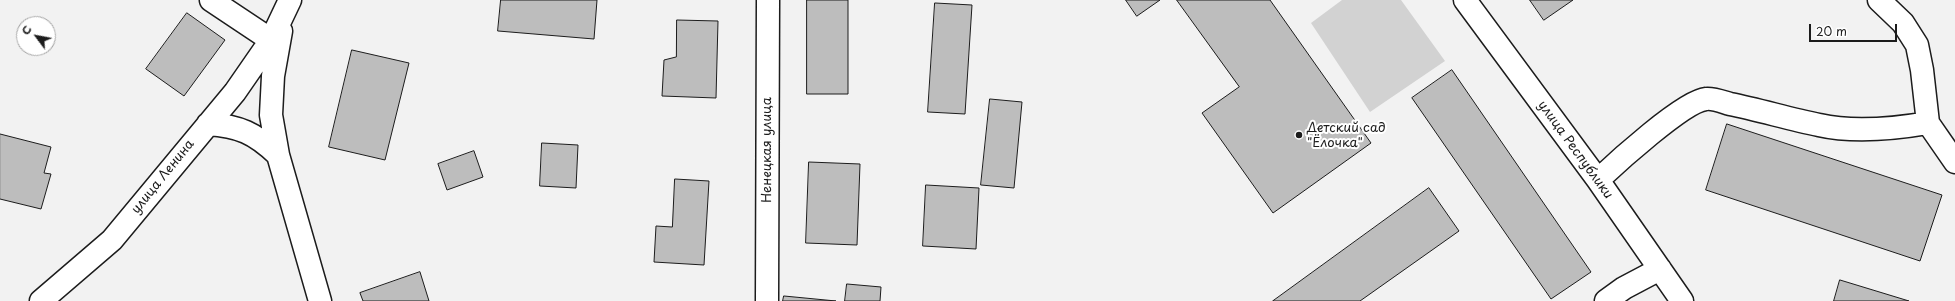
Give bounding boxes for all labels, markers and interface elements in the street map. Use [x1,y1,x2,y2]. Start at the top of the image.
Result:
north arrow [16,16,56,56]
scale bar [1811,16,1899,42]
text: С [17,22,36,38]
text: 20 m [1816,22,1847,40]
street label: Ненецкая улица [759,97,775,203]
street label: улица Республики [1534,98,1616,202]
place label: Детский сад "Ёлочка" [1307,120,1386,151]
marker: Детский сад "Ёлочка" [1294,130,1304,140]
street label: улица Ленина [128,137,198,217]

